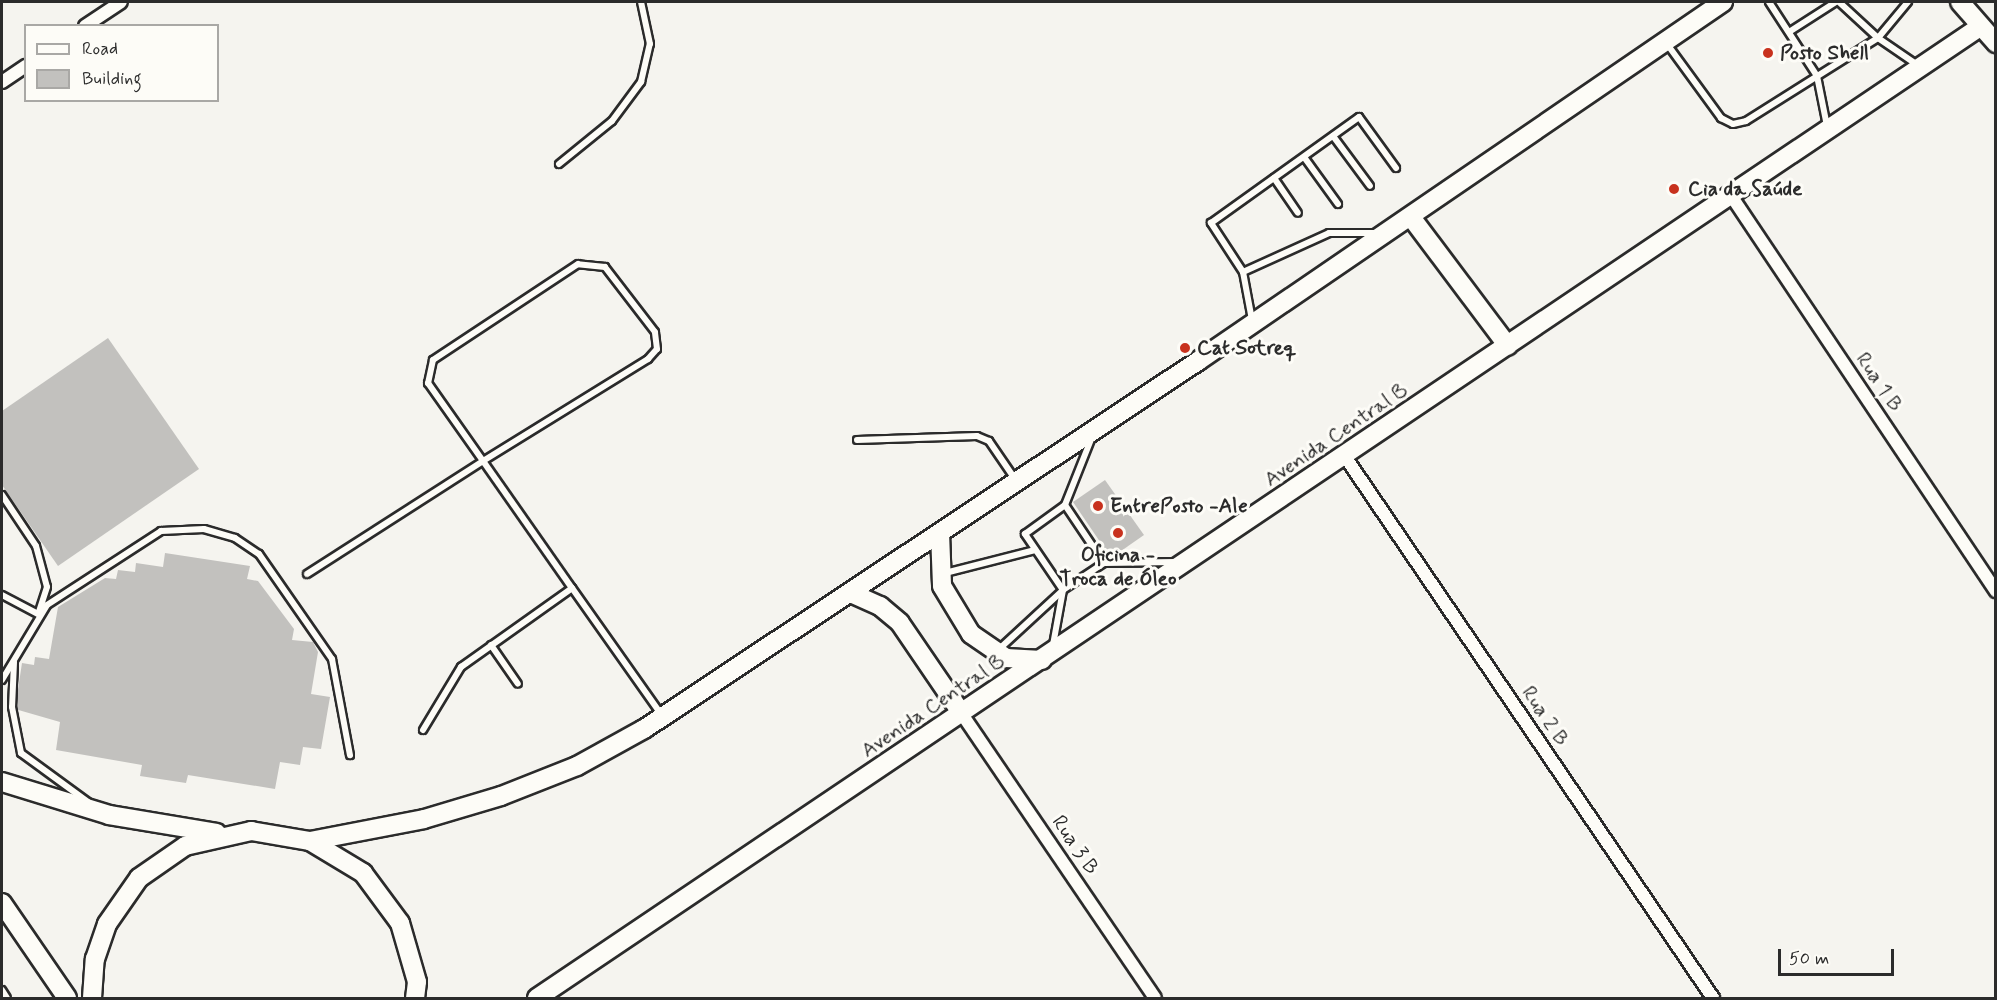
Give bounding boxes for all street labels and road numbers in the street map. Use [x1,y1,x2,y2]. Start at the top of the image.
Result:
street label: Rua 1 B [1850,348,1908,416]
street label: Avenida Central B [1260,378,1412,492]
street label: Avenida Central B [857,649,1009,763]
street label: Rua 2 B [1516,681,1574,751]
street label: Rua 3 B [1046,811,1104,879]

